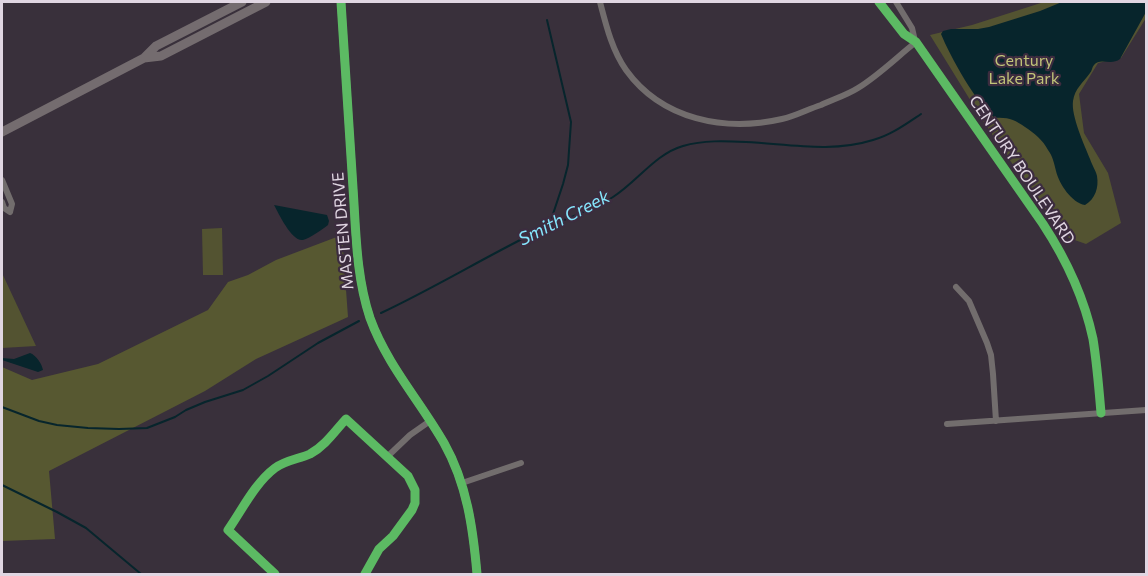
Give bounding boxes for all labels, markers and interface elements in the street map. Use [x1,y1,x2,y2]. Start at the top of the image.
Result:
park label: Century Lake Park [989,51,1059,89]
street label: CENTURY BOULEVARD [965,92,1079,248]
street label: MASTEN DRIVE [328,171,358,291]
water label: Smith Creek [515,186,613,250]

